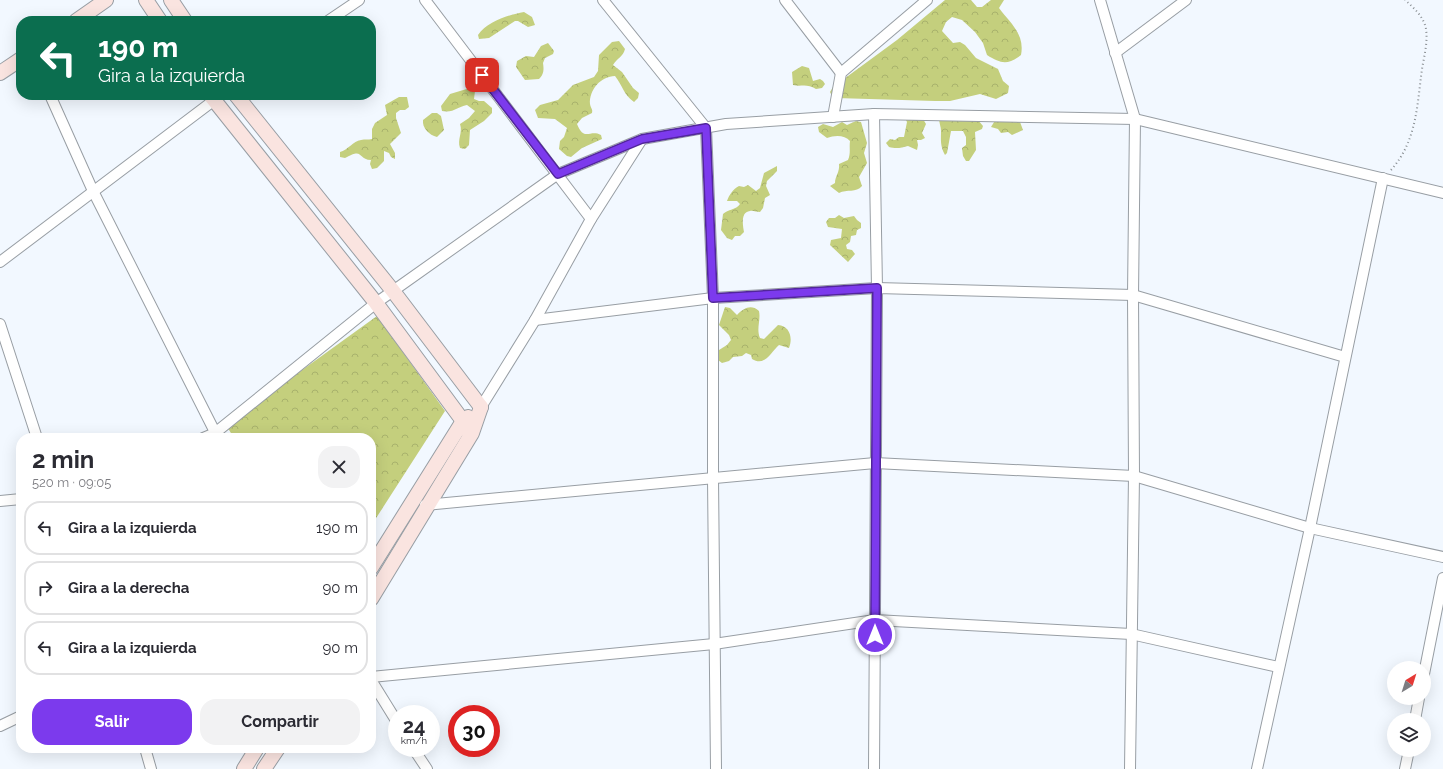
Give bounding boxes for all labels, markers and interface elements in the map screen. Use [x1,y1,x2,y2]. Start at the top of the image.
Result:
text: 190 m [98,31,178,64]
icon: left [32,32,84,84]
pin [465,58,499,92]
icon: arrive [471,64,493,86]
text: Gira a la izquierda [98,65,245,86]
text: 2 min [32,445,94,474]
button: close [318,446,360,488]
text: 520 m · 09:05 [32,475,111,490]
icon: left [34,517,56,539]
text: Gira a la izquierda [68,519,197,537]
text: 190 m [316,519,358,537]
icon: right [34,577,56,599]
text: Gira a la derecha [68,579,189,597]
text: 90 m [322,579,358,597]
position arrow [854,614,896,656]
icon: left [34,637,56,659]
text: Gira a la izquierda [68,639,197,657]
text: 90 m [322,639,358,657]
north arrow [1387,661,1431,705]
map controls [1387,661,1431,757]
button: Salir [32,699,192,745]
button: Compartir [200,699,360,745]
speed limit sign: 30 [448,705,500,757]
button: layers [1387,713,1431,757]
text: 24 [403,714,425,738]
text: km/h [401,735,427,746]

